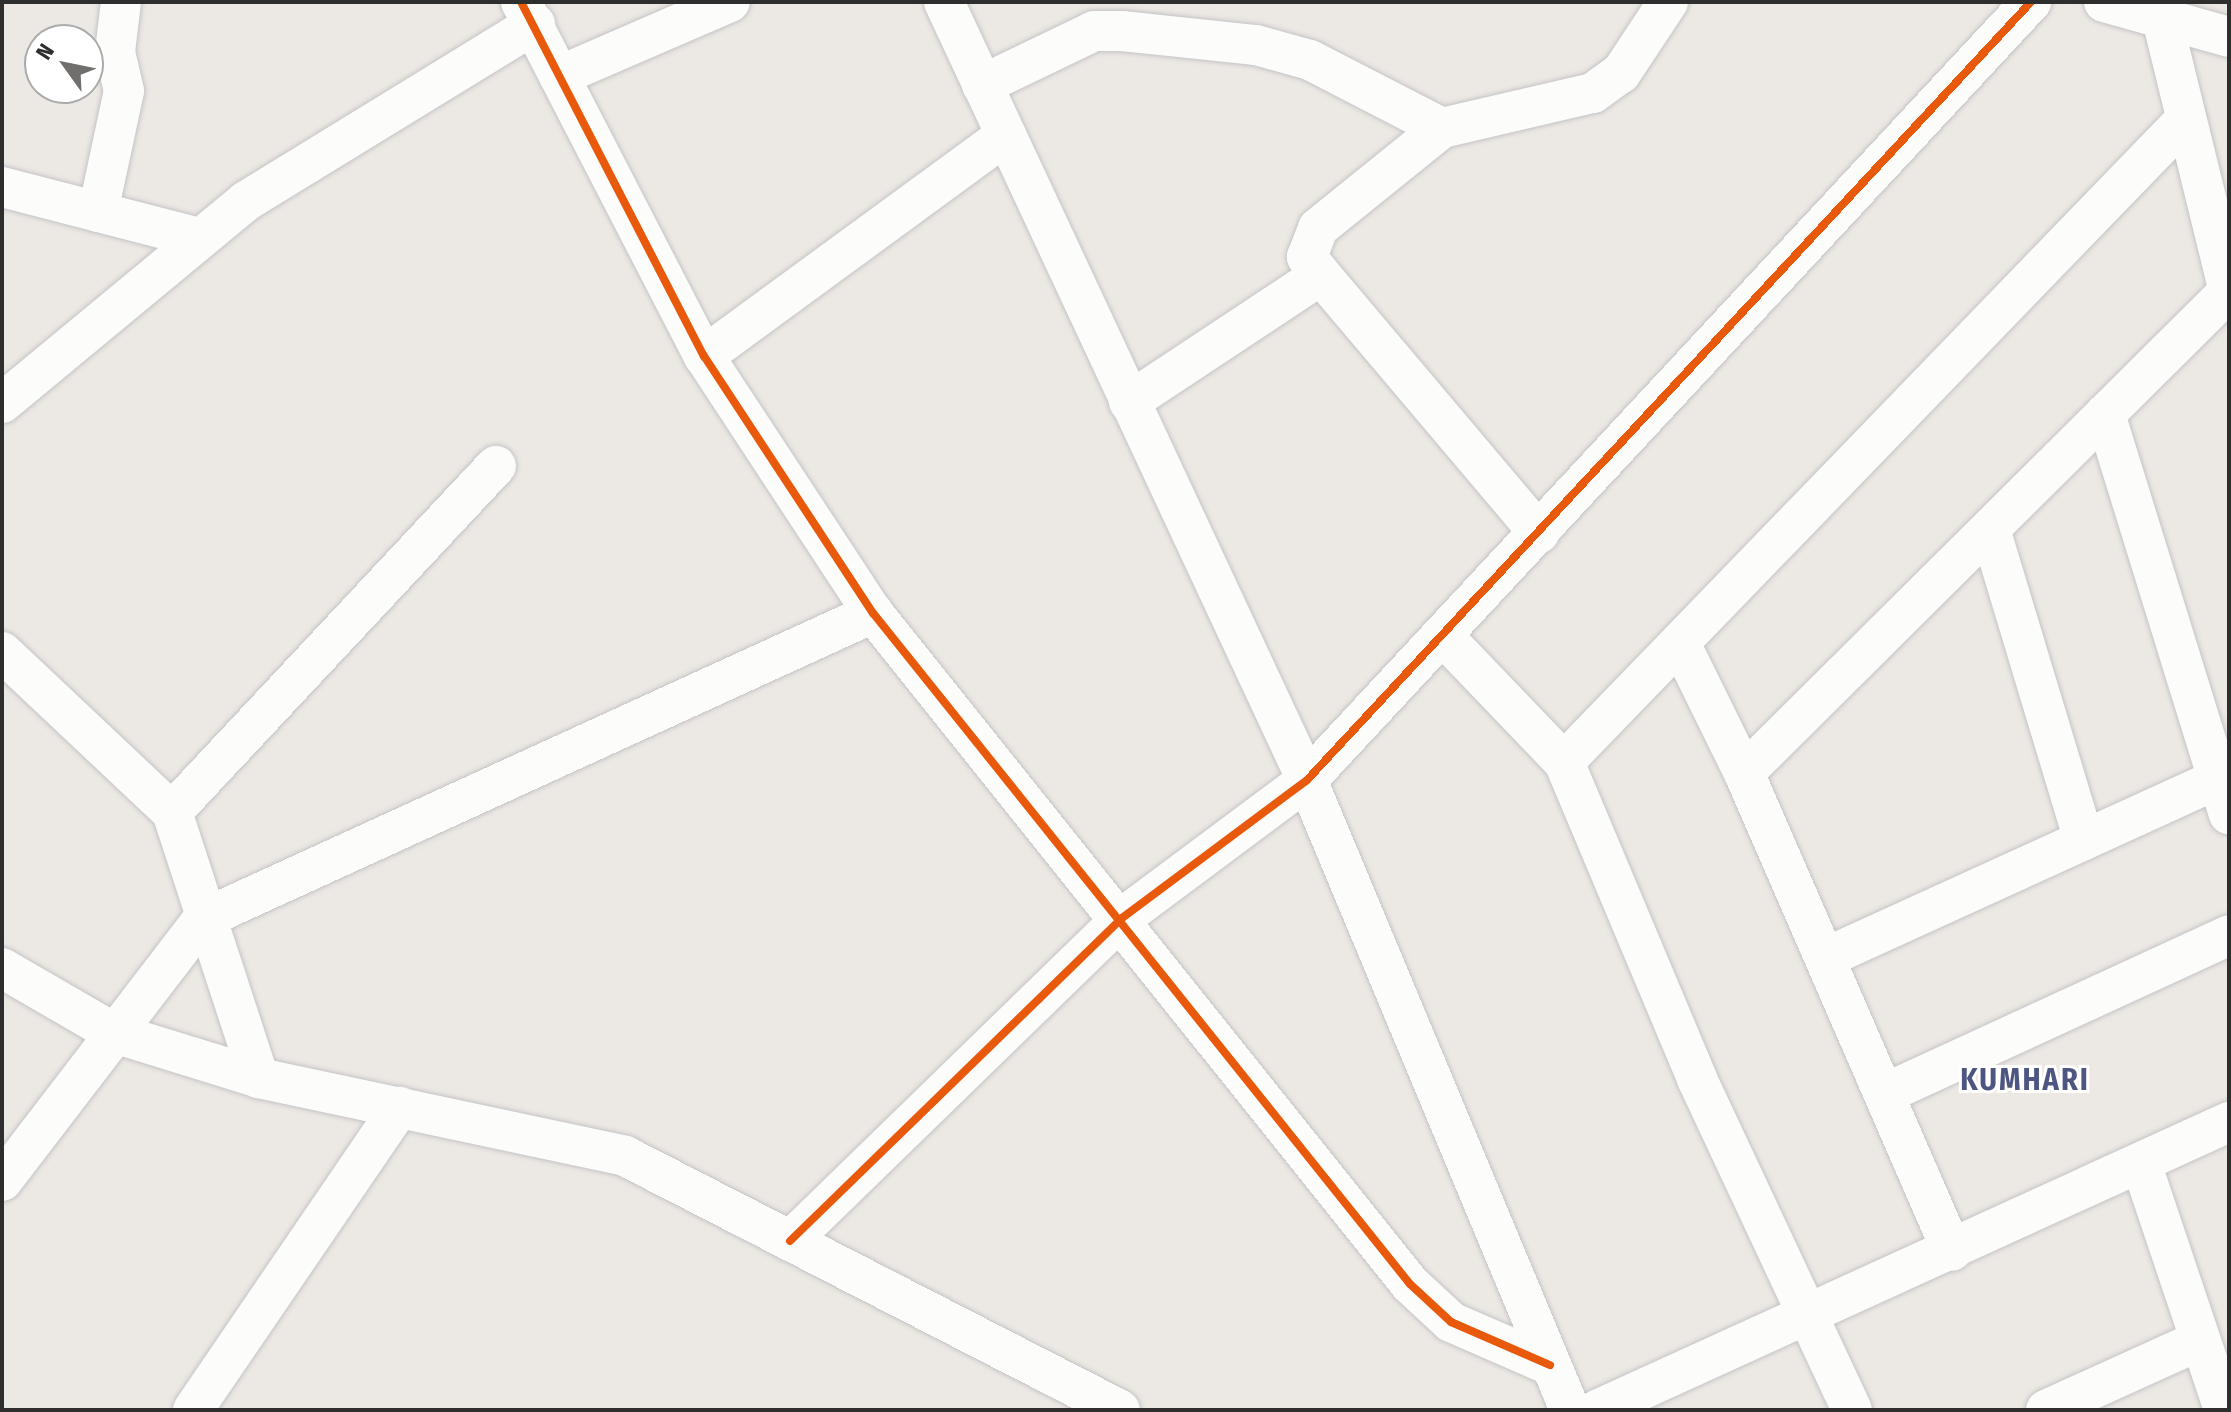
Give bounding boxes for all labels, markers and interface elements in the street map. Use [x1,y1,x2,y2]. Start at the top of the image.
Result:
north arrow [24,24,104,104]
text: N [30,39,60,65]
district label: KUMHARI [1960,1062,2090,1098]

